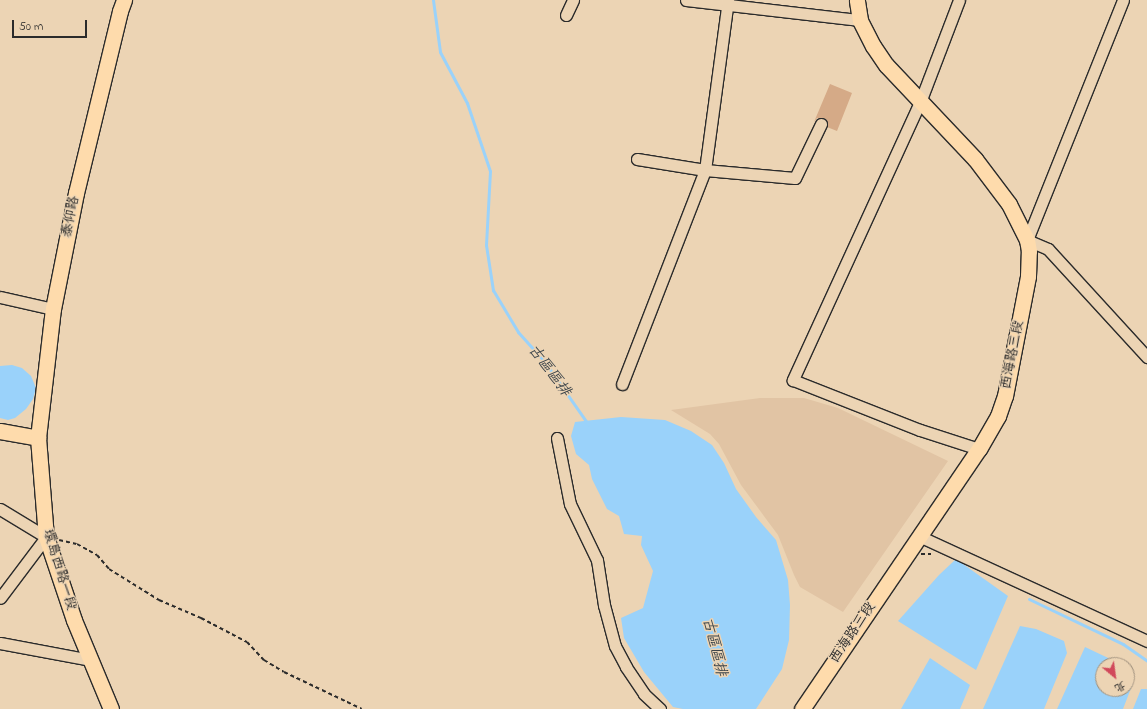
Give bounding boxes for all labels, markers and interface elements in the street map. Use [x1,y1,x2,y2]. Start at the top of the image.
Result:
scale bar [14,12,89,38]
text: 50 m [19,18,43,36]
street label: 泰仰路 [59,195,83,239]
street label: 西海路三段 [998,319,1028,391]
water label: 古區區排 [524,342,574,400]
street label: 環島西路一段 [39,527,79,613]
street label: 西海路三段 [826,599,880,667]
water label: 古區區排 [698,616,730,678]
north arrow [1095,657,1135,697]
text: 北 [1112,677,1129,696]

